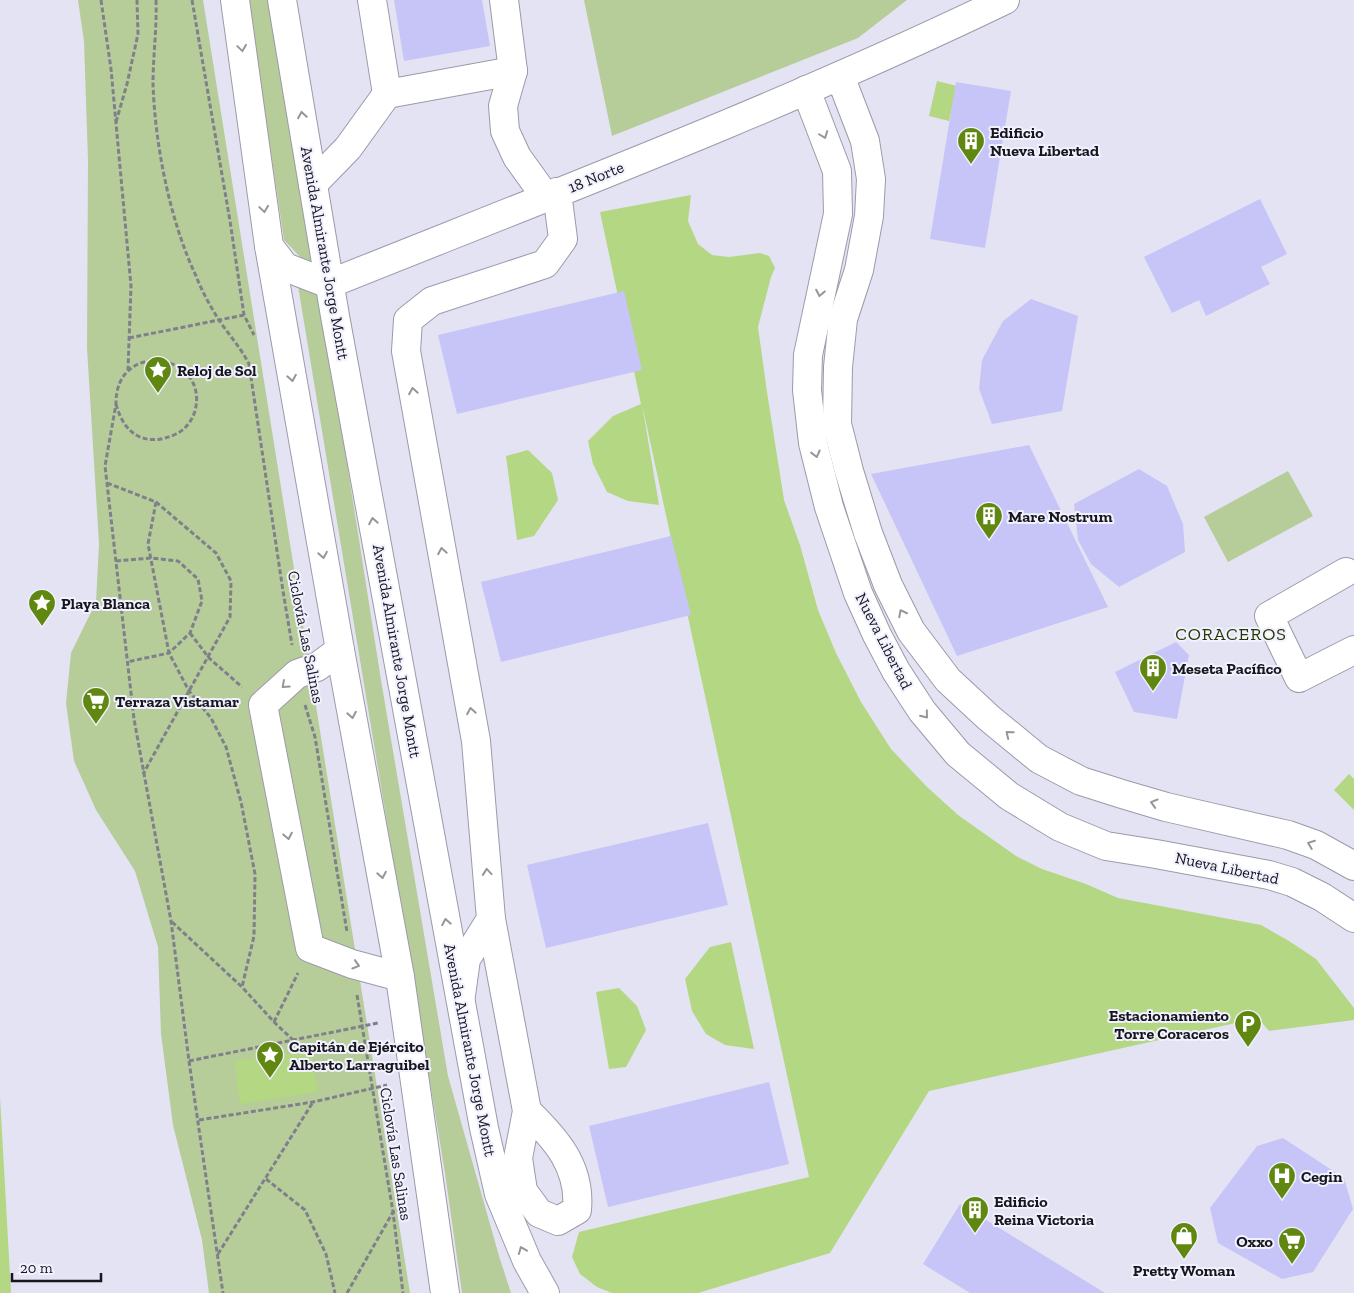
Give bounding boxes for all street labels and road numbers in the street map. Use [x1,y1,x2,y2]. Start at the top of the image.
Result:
street label: Avenida Almirante Jorge Montt [297,145,353,361]
street label: 18 Norte [565,157,627,197]
street label: Avenida Almirante Jorge Montt [369,543,425,759]
street label: Ciclovía Las Salinas [284,569,328,705]
street label: Nueva Libertad [852,590,917,693]
street label: Nueva Libertad [1173,848,1281,888]
street label: Avenida Almirante Jorge Montt [440,942,500,1158]
street label: Ciclovía Las Salinas [376,1086,416,1222]

